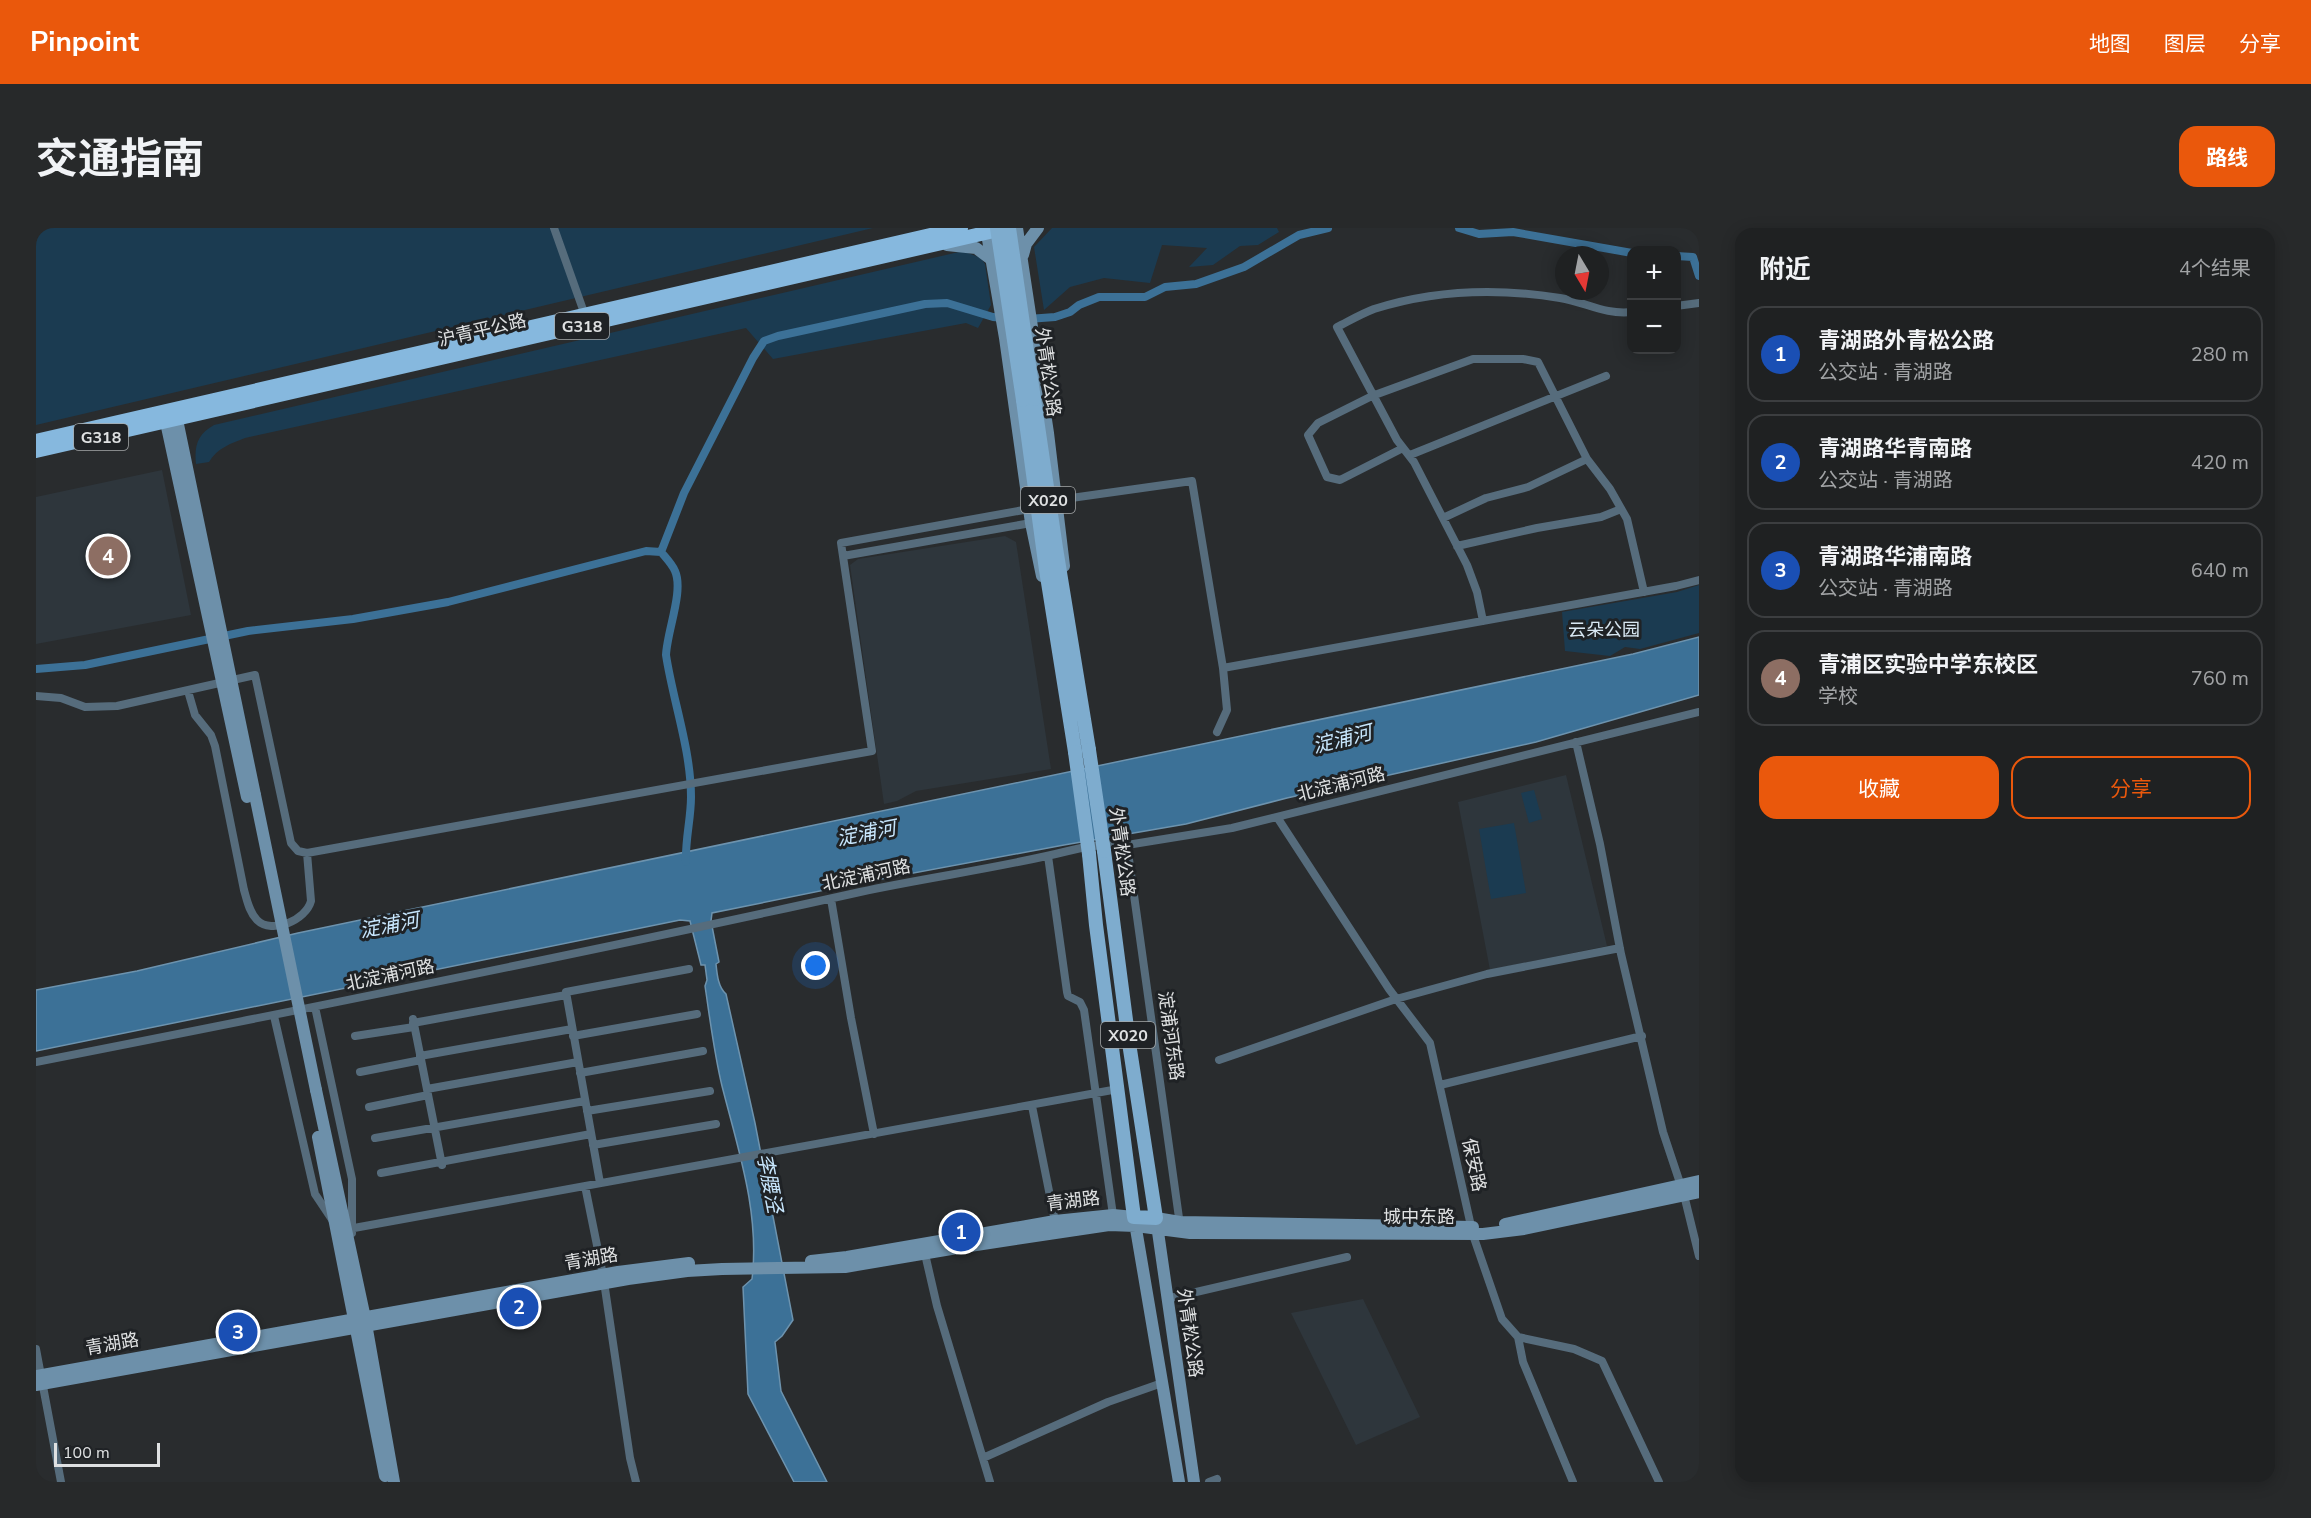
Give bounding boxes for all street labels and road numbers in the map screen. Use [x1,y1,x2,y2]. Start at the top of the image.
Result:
street label: 沪青平公路 [435,308,529,352]
road number: G318 [555,313,609,339]
street label: 外青松公路 [1030,326,1066,418]
road number: G318 [74,424,128,450]
road number: X020 [1021,487,1075,513]
street label: 北淀浦河路 [1294,761,1388,807]
street label: 外青松公路 [1104,806,1140,898]
street label: 北淀浦河路 [819,854,913,896]
street label: 北淀浦河路 [343,954,437,996]
street label: 淀浦河东路 [1153,990,1189,1082]
road number: X020 [1101,1022,1155,1048]
street label: 保安路 [1457,1136,1491,1194]
street label: 青湖路 [1045,1186,1101,1216]
street label: 城中东路 [1383,1205,1455,1229]
street label: 青湖路 [562,1242,620,1276]
street label: 外青松公路 [1172,1287,1208,1379]
street label: 青湖路 [83,1327,141,1361]

